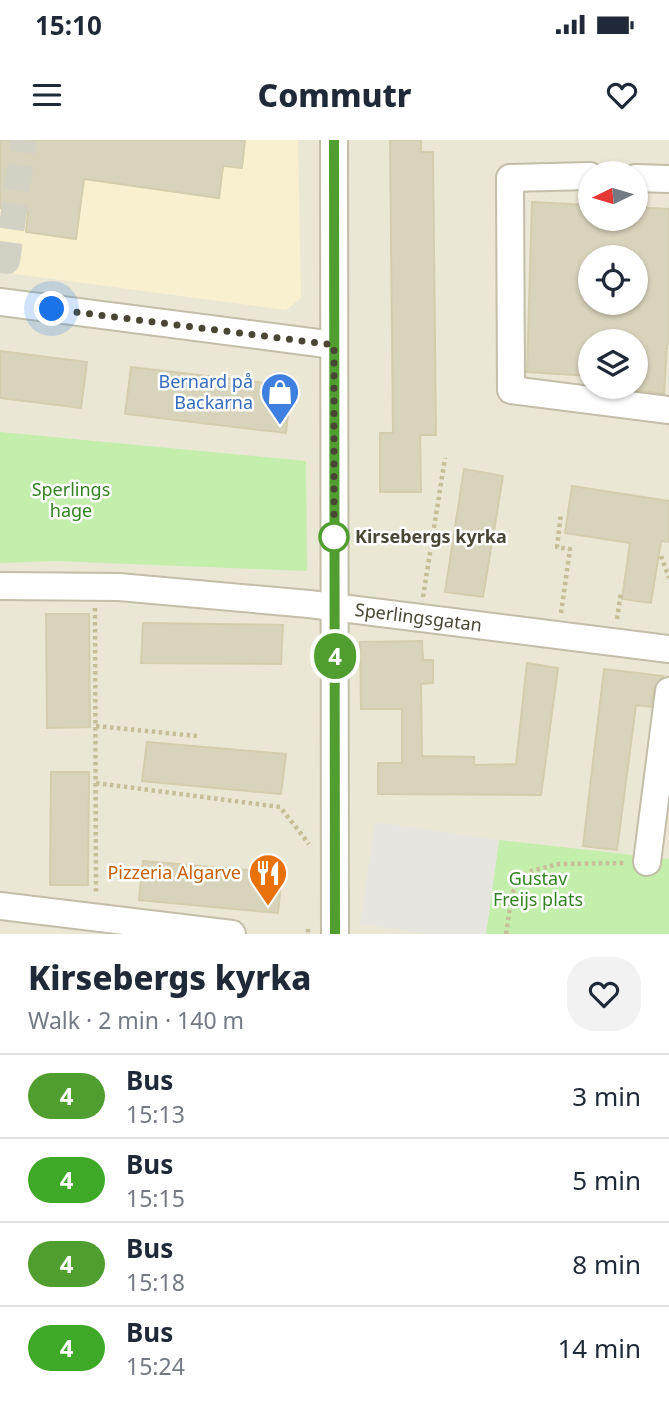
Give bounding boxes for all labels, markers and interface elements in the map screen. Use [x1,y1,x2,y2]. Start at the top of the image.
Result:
text: 15:10 [35,7,102,43]
text: Commutr [258,73,411,116]
icon: menu [28,76,66,114]
icon: heart [603,76,641,114]
north arrow [578,161,648,231]
map controls [578,161,648,399]
button: locate [578,245,648,315]
your location [34,291,69,326]
button: layers [578,329,648,399]
place label: Bernard på Backarna [159,369,253,414]
shop icon: Bernard på Backarna [259,371,301,426]
park label: Sperlings hage [32,477,110,522]
marker: Kirsebergs kyrka [319,522,349,552]
place label: Kirsebergs kyrka [355,524,507,548]
street label: Sperlingsgatan [354,597,483,637]
line badge: 4 [312,633,358,679]
text: 4 [328,639,342,672]
restaurant icon: Pizzeria Algarve [247,852,289,907]
place label: Pizzeria Algarve [107,860,241,884]
park label: Gustav Freijs plats [493,866,583,911]
text: Kirsebergs kyrka [28,955,311,1000]
button: heart [567,957,641,1031]
text: Walk · 2 min · 140 m [28,1004,244,1036]
text: Bus [126,1062,173,1098]
text: 3 min [572,1078,641,1114]
text: 4 [60,1079,73,1112]
text: 15:13 [126,1098,185,1130]
text: Bus [126,1146,173,1182]
text: 5 min [572,1162,641,1198]
text: 4 [60,1163,73,1196]
text: 15:15 [126,1182,185,1214]
text: Bus [126,1230,173,1266]
text: 8 min [572,1246,641,1282]
text: 4 [60,1247,73,1280]
text: 15:18 [126,1266,185,1298]
text: Bus [126,1314,173,1350]
text: 14 min [557,1330,641,1366]
text: 4 [60,1331,73,1364]
text: 15:24 [126,1350,185,1382]

